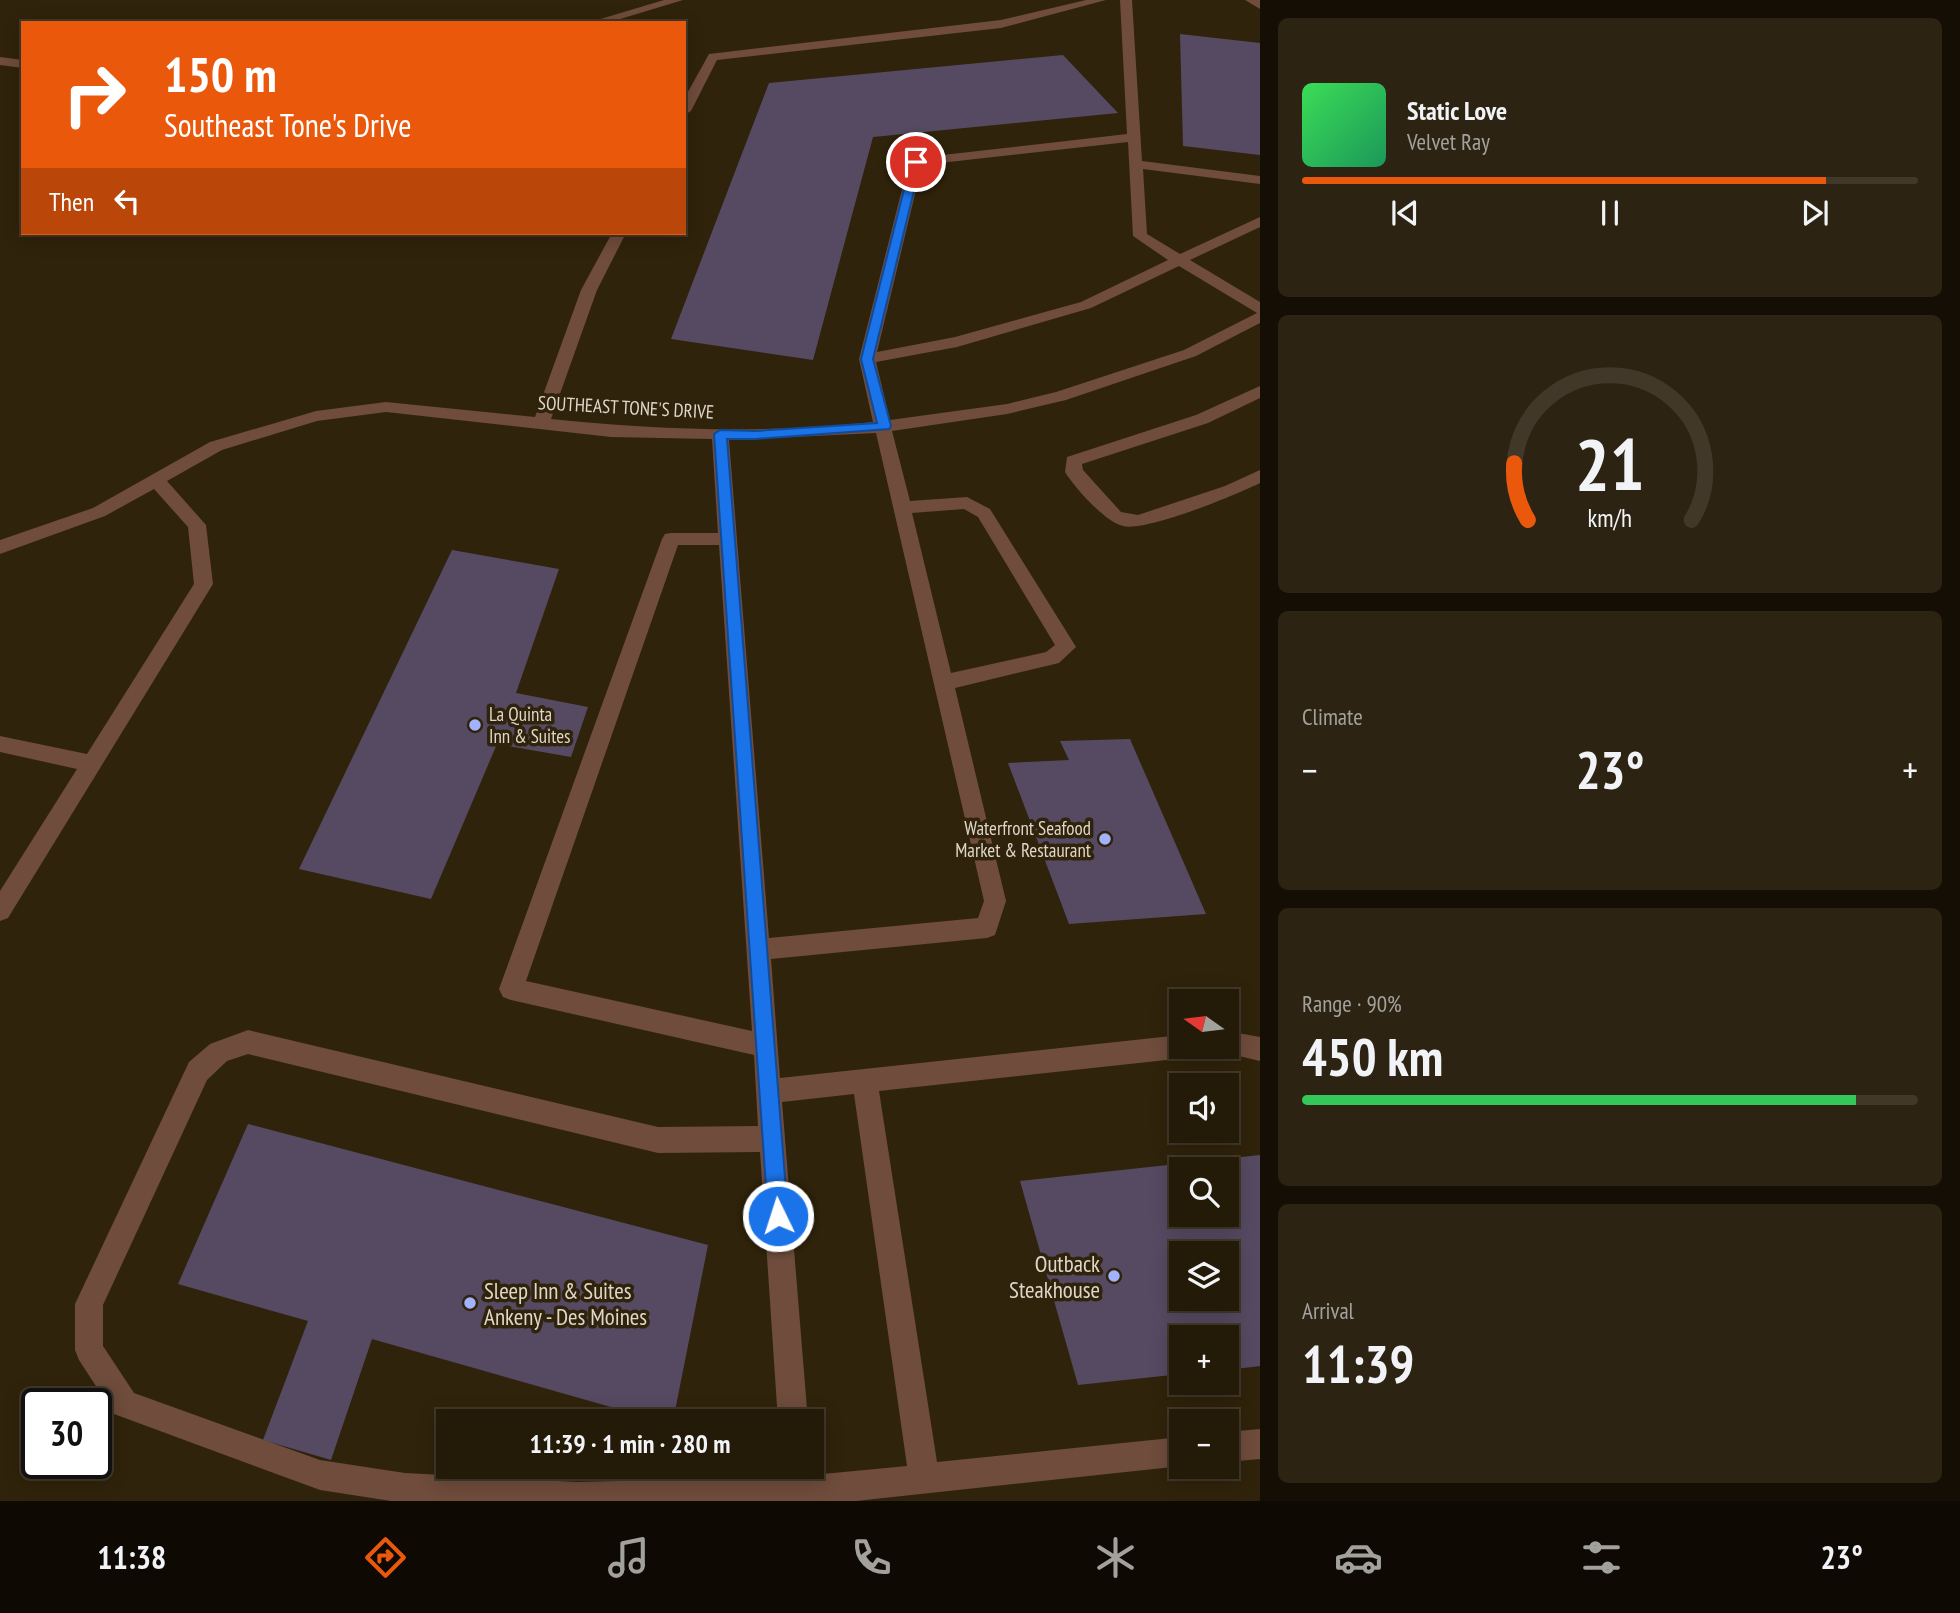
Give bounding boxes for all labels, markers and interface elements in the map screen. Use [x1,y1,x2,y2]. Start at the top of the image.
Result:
text: 150 m [164,42,277,106]
icon: right [49,49,140,140]
text: Static Love [1407,94,1507,127]
text: Southeast Tone's Drive [164,104,411,146]
text: Velvet Ray [1407,127,1490,156]
pin [886,132,946,192]
icon: arrive [897,143,935,181]
icon: left [108,182,146,220]
text: Then [49,185,94,218]
icon: previous [1386,194,1424,232]
icon: pause [1591,194,1629,232]
icon: next [1796,194,1834,232]
street label: SOUTHEAST TONE'S DRIVE [537,390,715,424]
text: 21 [1575,416,1645,510]
text: km/h [1588,502,1632,534]
place label: La Quinta Inn & Suites [489,702,570,748]
text: Climate [1302,702,1363,731]
marker: La Quinta Inn & Suites [467,717,483,733]
text: 23° [1576,736,1644,803]
text: − [1302,745,1318,794]
text: + [1902,745,1918,794]
place label: Waterfront Seafood Market & Restaurant [955,816,1092,862]
marker: Waterfront Seafood Market & Restaurant [1097,831,1113,847]
north arrow [1169,989,1239,1059]
map controls [1169,989,1239,1479]
text: Range · 90% [1302,989,1402,1018]
text: 450 km [1302,1023,1443,1090]
button: sound [1169,1073,1239,1143]
button: search [1169,1157,1239,1227]
position arrow [741,1179,815,1253]
button: layers [1169,1241,1239,1311]
place label: Outback Steakhouse [1009,1249,1100,1304]
marker: Outback Steakhouse [1106,1268,1122,1284]
place label: Sleep Inn & Suites Ankeny - Des Moines [484,1276,647,1331]
marker: Sleep Inn & Suites Ankeny - Des Moines [462,1295,478,1311]
text: Arrival [1302,1296,1354,1325]
button: + [1169,1325,1239,1395]
text: 11:39 [1302,1330,1414,1397]
speed limit sign: 30 [21,1388,112,1479]
button: − [1169,1409,1239,1479]
text: 11:39 · 1 min · 280 m [530,1427,730,1460]
icon: directions [361,1533,410,1582]
icon: music [604,1533,653,1582]
icon: phone [847,1533,896,1582]
icon: climate [1091,1533,1140,1582]
icon: car [1334,1533,1383,1582]
icon: filters [1577,1533,1626,1582]
text: 11:38 [97,1536,166,1578]
text: 23° [1821,1536,1863,1578]

